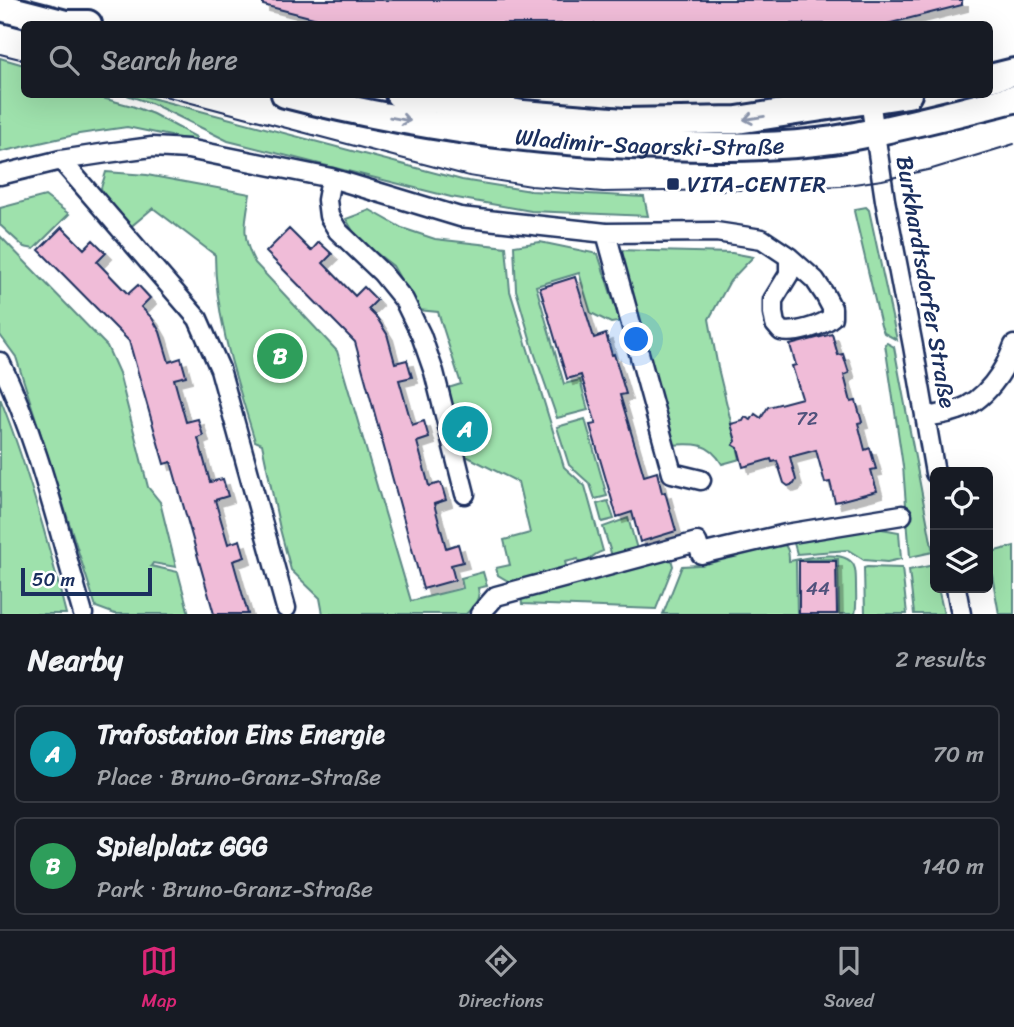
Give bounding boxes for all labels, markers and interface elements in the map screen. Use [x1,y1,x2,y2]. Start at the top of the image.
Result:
search box [21,21,993,98]
text: Search here [101,37,238,83]
icon: search [45,41,83,79]
one-way arrow [743,112,766,125]
one-way arrow [388,113,411,126]
street label: Wladimir-Sagorski-Straße [513,116,786,168]
street label: Burkhardtsdorfer Straße [884,153,968,411]
place label: VITA-CENTER [687,164,826,205]
marker: VITA-CENTER [665,176,681,192]
your location [619,322,653,356]
pin: B [257,330,303,382]
house number: 72 [796,402,818,435]
pin: A [442,403,488,455]
map controls [930,467,993,593]
button: locate [930,467,993,530]
button: layers [930,530,993,593]
text: 50 m [32,563,75,596]
scale bar [21,565,152,597]
house number: 44 [806,572,830,605]
text: Nearby [28,633,123,687]
text: 2 results [895,639,986,680]
text: Trafostation Eins Energie [97,711,385,757]
text: A [45,734,61,775]
text: 70 m [933,734,984,775]
text: Place · Bruno-Granz-Straße [97,757,381,798]
text: Spielplatz GGG [97,823,268,869]
text: B [46,846,60,887]
text: 140 m [922,846,984,887]
text: Park · Bruno-Granz-Straße [97,869,373,910]
tab: Map [140,942,178,1017]
tab: Directions [458,942,544,1017]
tab: Saved [824,942,874,1017]

